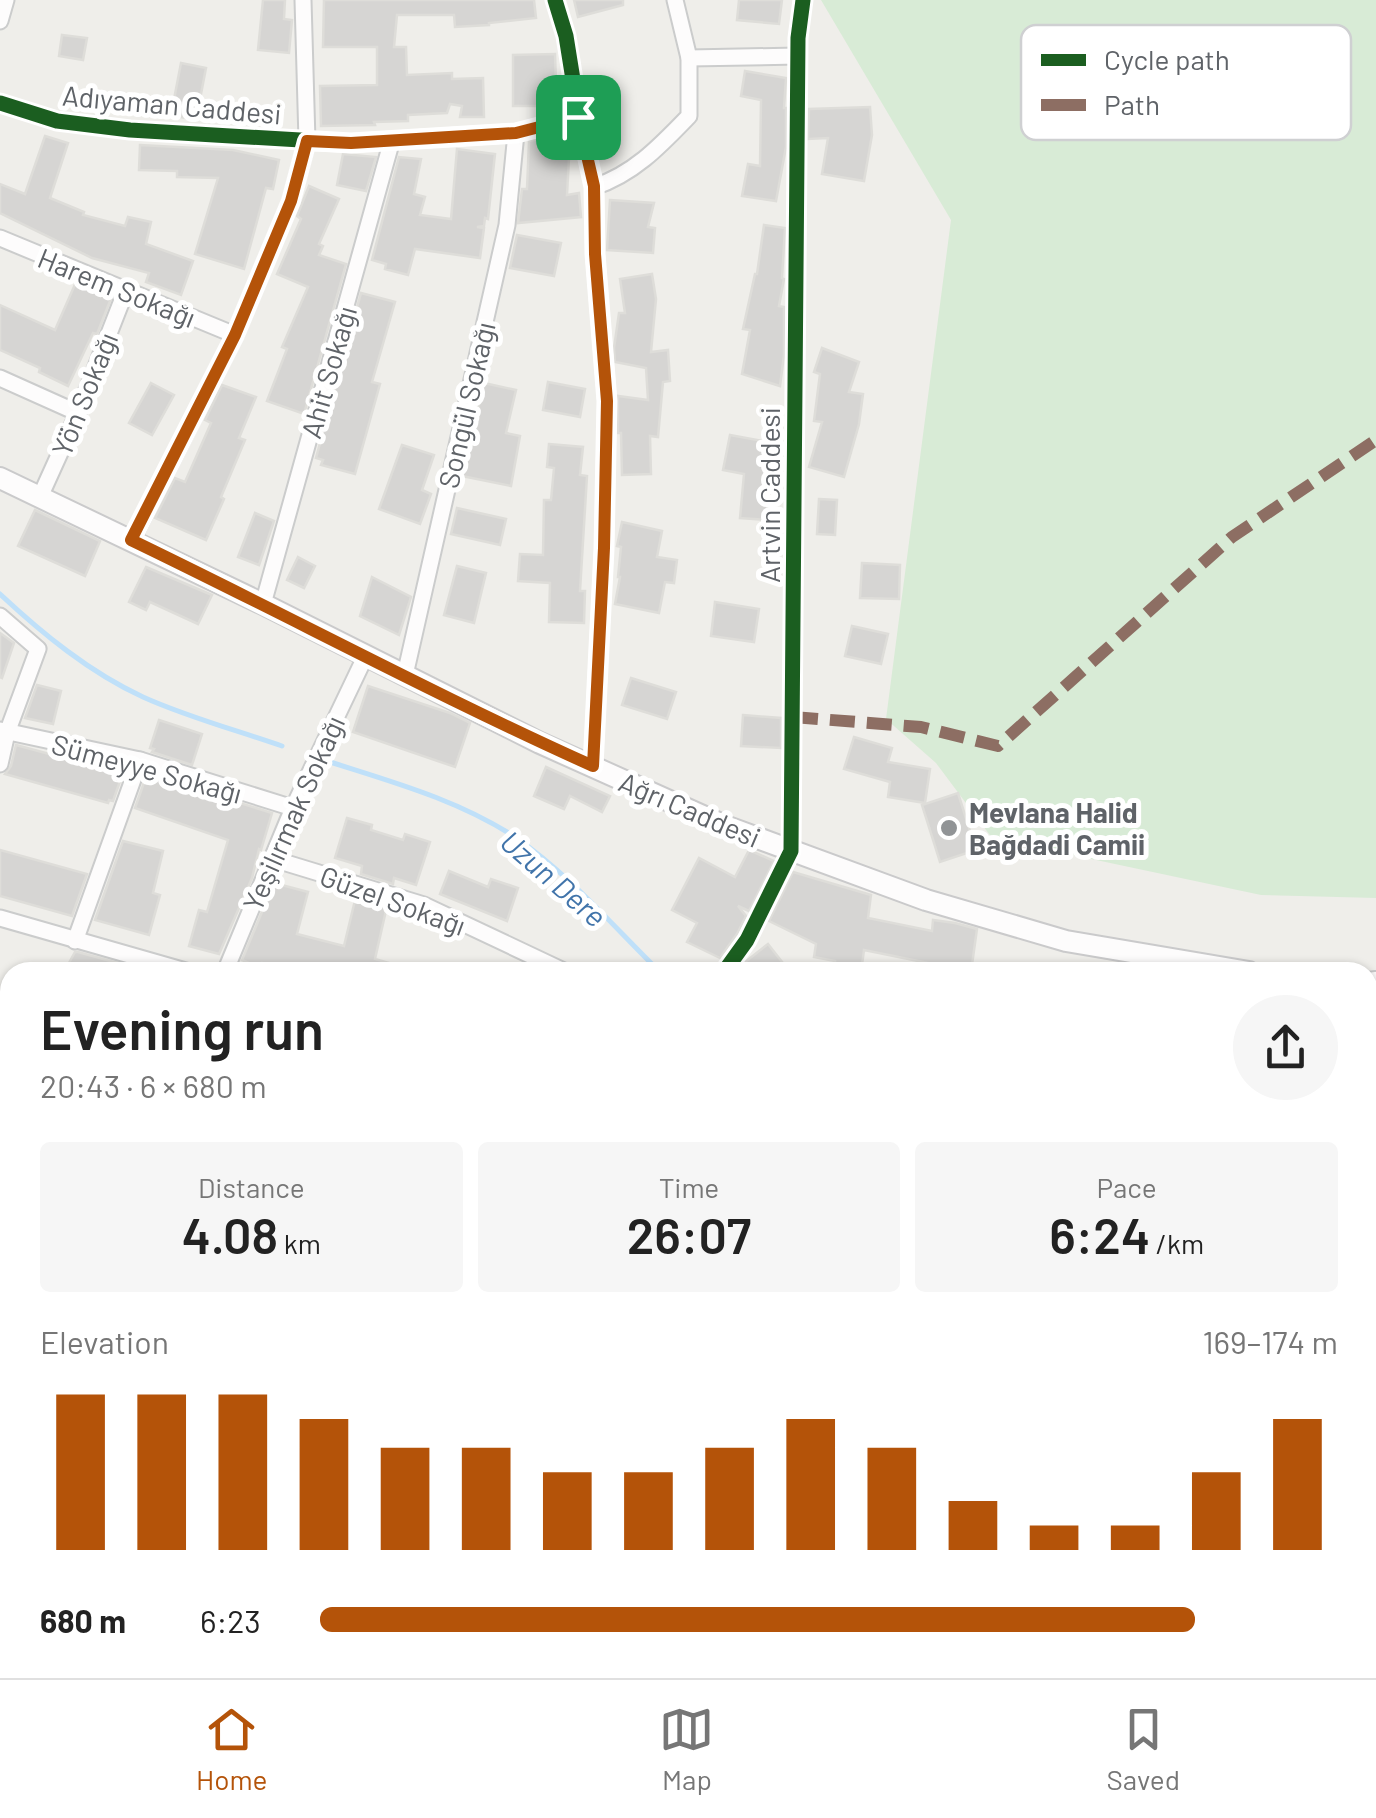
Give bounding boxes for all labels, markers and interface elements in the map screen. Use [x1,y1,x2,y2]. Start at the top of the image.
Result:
legend [1021,25,1351,140]
text: Cycle path [1104,42,1230,76]
pin [536,75,621,160]
street label: Adıyaman Caddesi [61,77,283,131]
text: Path [1104,87,1160,121]
icon: arrive [551,90,606,145]
street label: Harem Sokağı [33,240,201,334]
street label: Ahit Sokağı [293,302,363,442]
street label: Songül Sokağı [430,319,502,491]
street label: Yön Sokağı [44,327,124,461]
street label: Artvin Caddesi [752,407,786,583]
street label: Yeşilırmak Sokağı [235,710,351,916]
street label: Sümeyye Sokağı [48,726,246,810]
street label: Ağrı Caddesi [614,764,766,854]
place label: Mevlana Halid Bağdadi Camii [969,795,1145,861]
marker: Mevlana Halid Bağdadi Camii [938,817,960,839]
water label: Uzun Dere [494,822,614,934]
street label: Güzel Sokağı [316,858,470,942]
text: Evening run [40,995,324,1061]
button: share [1233,995,1338,1100]
text: 20:43 · 6 × 680 m [40,1066,267,1104]
text: Distance [198,1170,305,1204]
text: Time [659,1170,719,1204]
text: Pace [1097,1170,1157,1204]
text: 4.08 [182,1204,278,1264]
text: 26:07 [627,1204,751,1264]
text: 6:24 [1049,1204,1150,1264]
text: km [278,1226,321,1260]
text: /km [1150,1226,1204,1260]
text: Elevation [40,1322,169,1360]
text: 169–174 m [1202,1322,1338,1360]
text: 680 m [40,1601,126,1639]
text: 6:23 [200,1601,261,1639]
tab: Home [196,1702,267,1796]
tab: Map [659,1702,714,1796]
tab: Saved [1107,1702,1180,1796]

